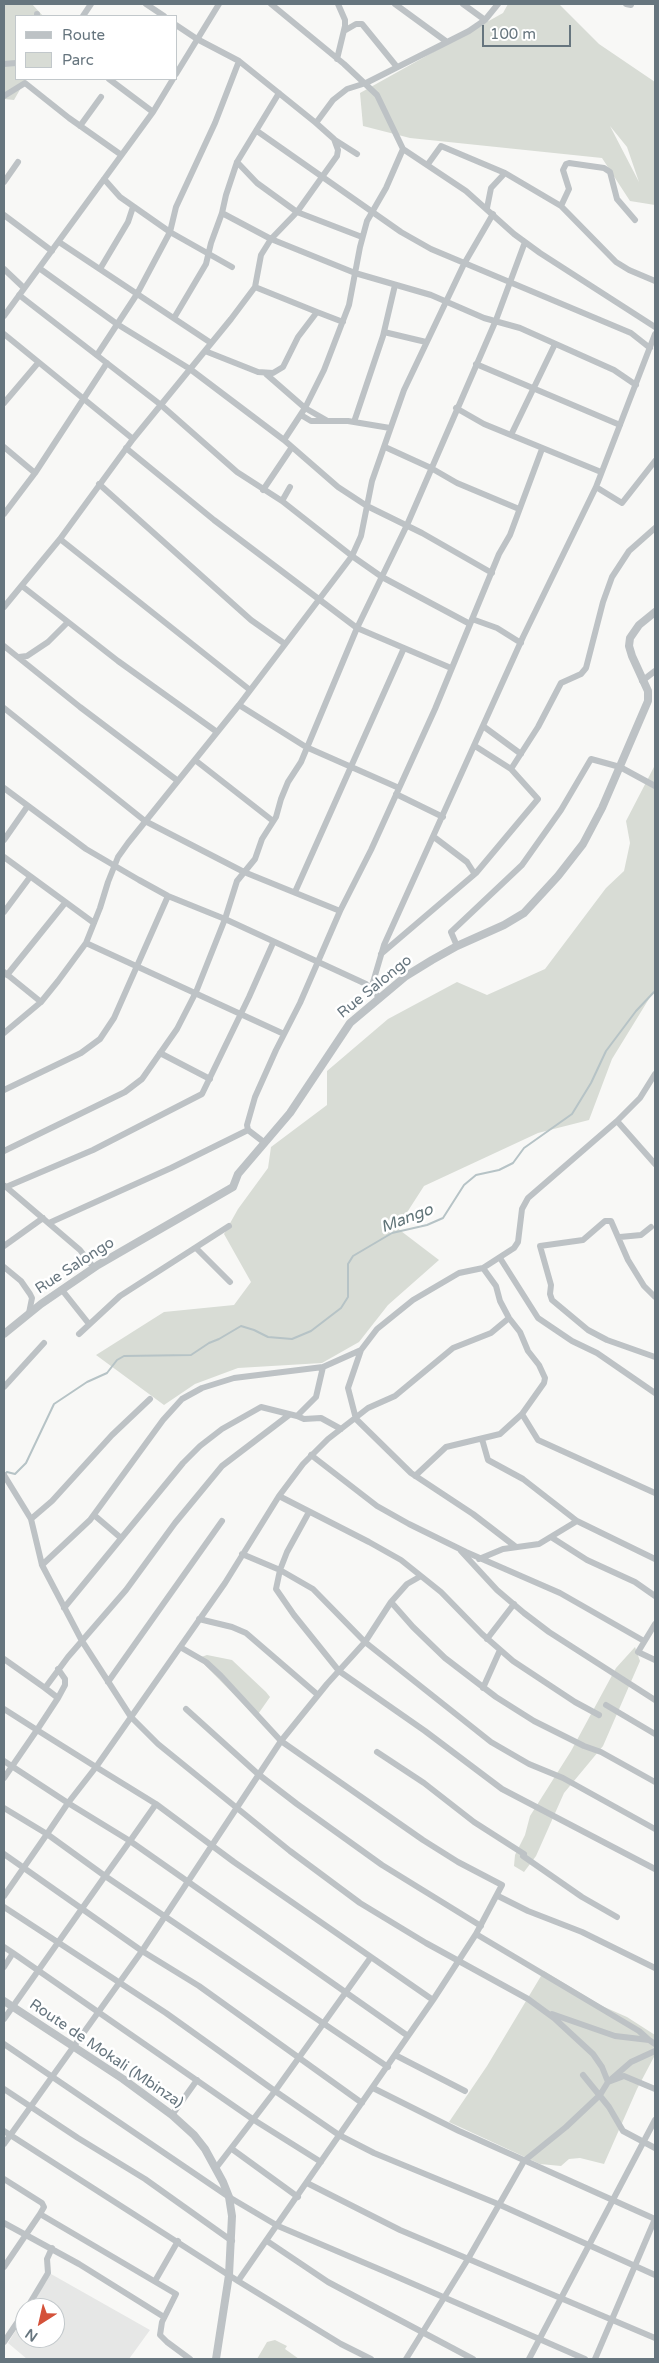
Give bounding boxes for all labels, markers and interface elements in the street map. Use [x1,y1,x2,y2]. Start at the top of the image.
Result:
legend [15,15,178,80]
scale bar [484,15,573,47]
text: 100 m [490,25,536,43]
text: Route [62,26,105,44]
text: Parc [62,51,94,69]
street label: Rue Salongo [334,952,416,1022]
water label: Mango [378,1200,436,1238]
street label: Rue Salongo [32,1234,118,1298]
street label: Route de Mokali (Mbinza) [26,1996,186,2112]
north arrow [15,2298,65,2348]
text: N [22,2325,41,2345]

